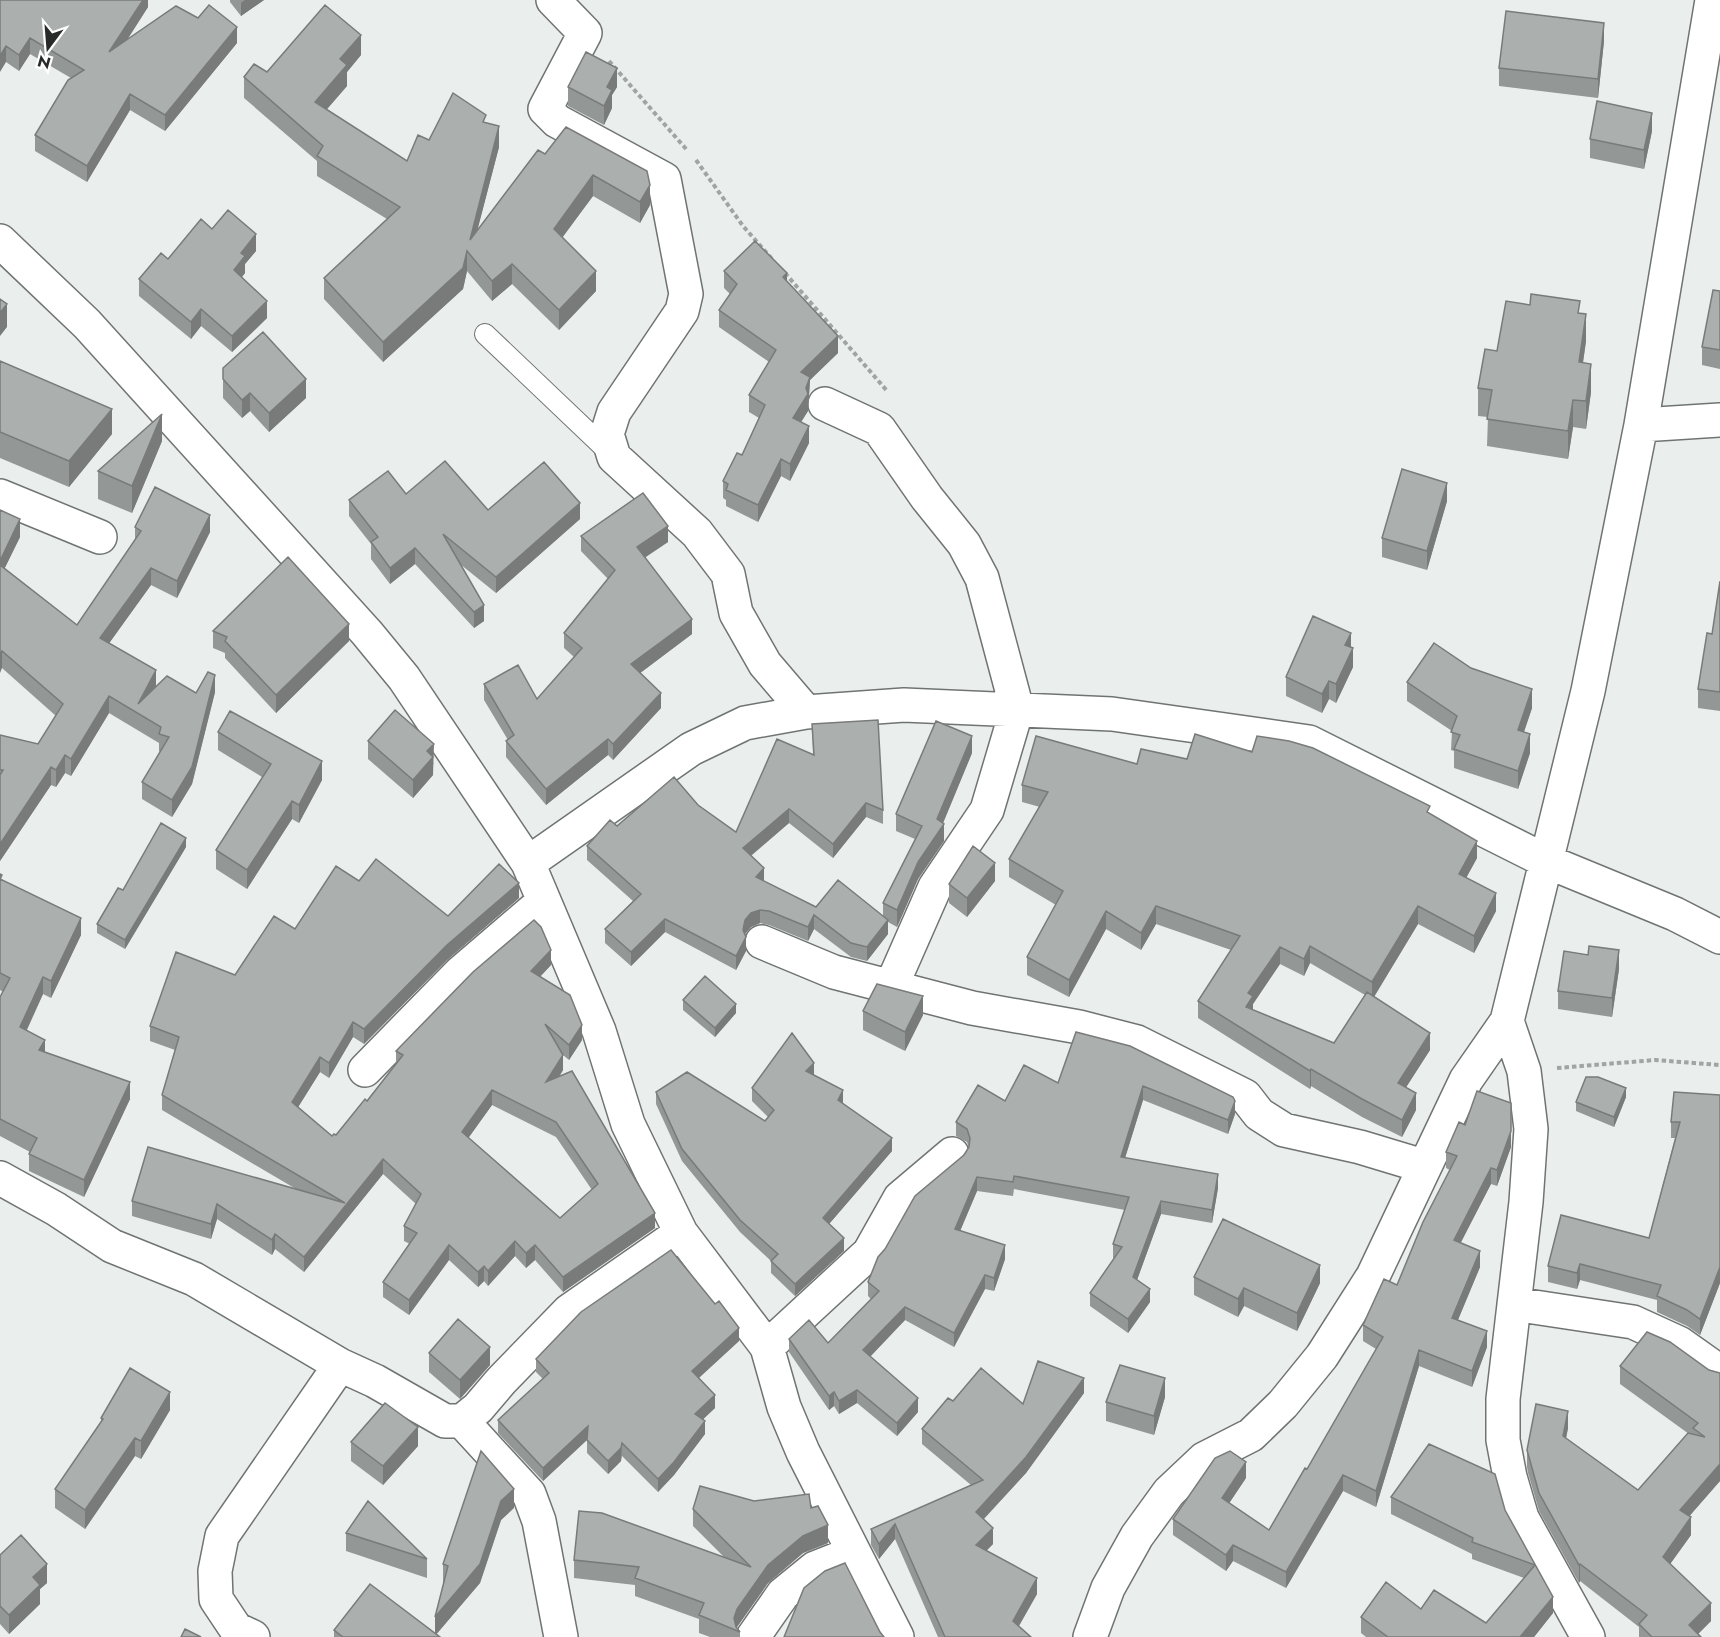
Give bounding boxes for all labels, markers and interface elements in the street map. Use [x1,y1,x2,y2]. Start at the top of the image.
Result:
north arrow [18,18,78,78]
text: N [35,49,53,75]

